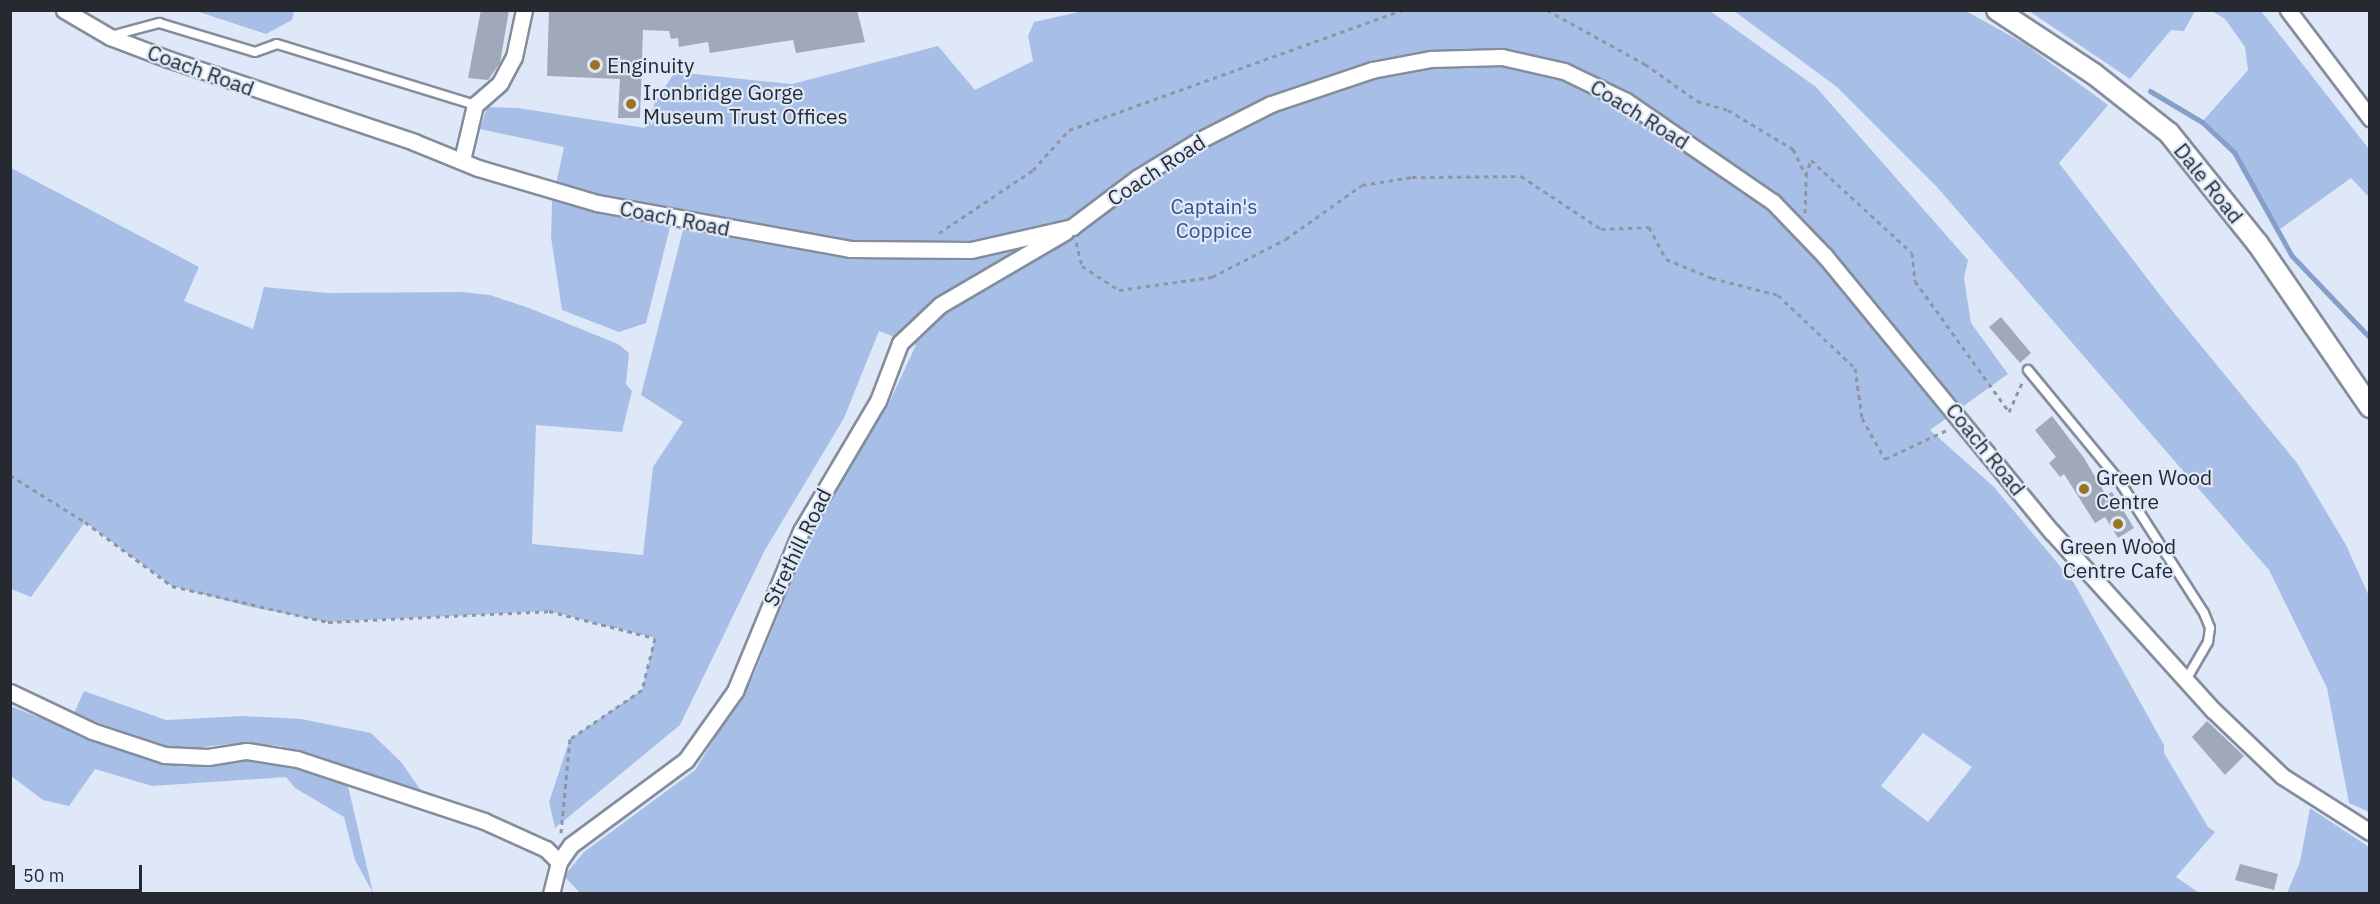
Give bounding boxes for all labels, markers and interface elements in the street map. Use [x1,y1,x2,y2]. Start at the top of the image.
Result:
street label: Coach Road [144,39,258,101]
place label: Enginuity [607,52,694,78]
marker: Enginuity [588,58,602,72]
street label: Coach Road [1586,74,1694,154]
place label: Ironbridge Gorge Museum Trust Offices [643,79,848,129]
marker: Ironbridge Gorge Museum Trust Offices [624,97,638,111]
street label: Coach Road [1102,129,1210,211]
street label: Dale Road [2169,138,2249,228]
park label: Captain's Coppice [1170,193,1258,243]
street label: Coach Road [618,195,732,241]
street label: Coach Road [1941,398,2031,500]
place label: Green Wood Centre [2096,464,2212,514]
marker: Green Wood Centre [2077,482,2091,496]
street label: Strethill Road [758,484,836,610]
marker: Green Wood Centre Cafe [2111,517,2125,531]
place label: Green Wood Centre Cafe [2060,533,2176,583]
scale bar [15,853,146,891]
text: 50 m [23,864,65,887]

